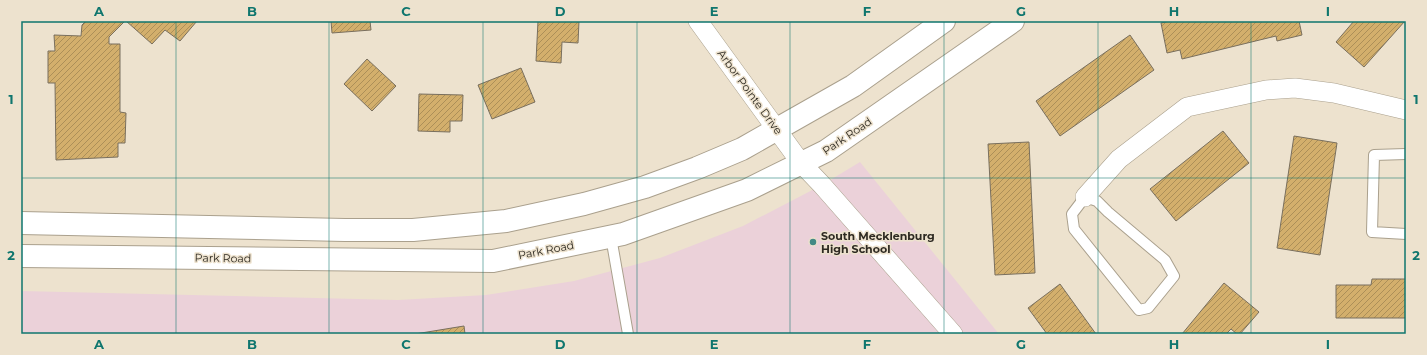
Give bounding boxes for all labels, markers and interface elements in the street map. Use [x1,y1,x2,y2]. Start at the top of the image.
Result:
text: A [93,3,105,19]
text: B [247,3,257,19]
text: C [401,3,411,19]
text: D [555,3,566,19]
text: E [710,3,719,19]
text: F [863,3,871,19]
text: G [1016,3,1026,19]
text: H [1169,3,1179,19]
text: I [1326,3,1330,19]
street label: Arbor Pointe Drive [715,47,786,137]
text: 1 [8,91,14,107]
text: 1 [1413,91,1419,107]
street label: Park Road [820,114,874,158]
place label: South Mecklenburg High School [821,229,935,256]
marker: South Mecklenburg High School [808,237,818,247]
street label: Park Road [517,238,575,262]
text: 2 [7,247,15,263]
text: 2 [1412,247,1420,263]
street label: Park Road [194,251,252,265]
text: A [93,336,105,352]
text: B [247,336,257,352]
text: C [401,336,411,352]
text: D [555,336,566,352]
text: E [710,336,719,352]
text: F [863,336,871,352]
text: G [1016,336,1026,352]
text: H [1169,336,1179,352]
text: I [1326,336,1330,352]

